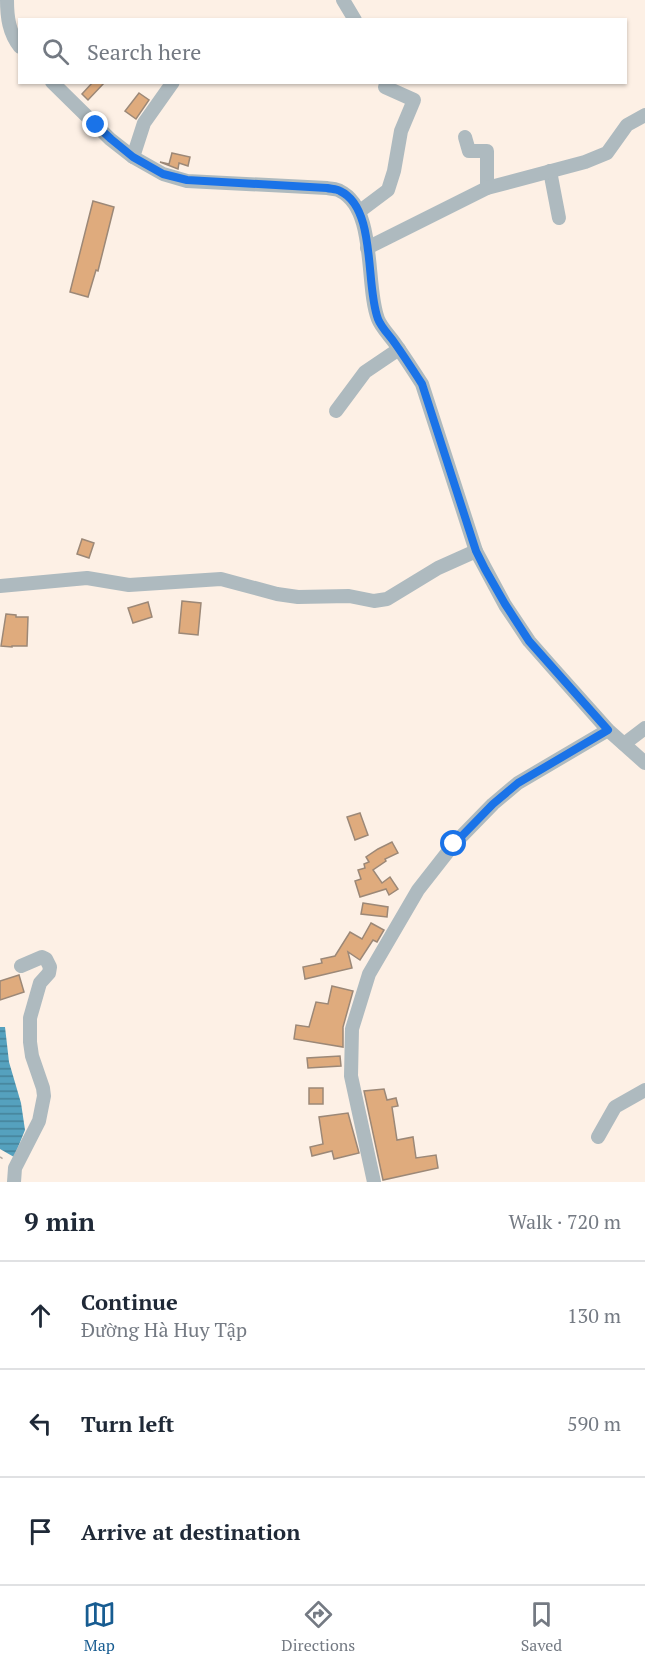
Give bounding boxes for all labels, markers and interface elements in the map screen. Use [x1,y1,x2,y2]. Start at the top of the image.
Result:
search box [18,18,627,84]
icon: search [39,35,72,68]
text: Search here [87,37,201,66]
route end [82,111,108,137]
route start [440,830,466,856]
text: 9 min [24,1204,95,1238]
text: Walk · 720 m [509,1208,621,1235]
text: Continue [81,1287,178,1316]
icon: ahead [24,1299,57,1332]
text: 130 m [567,1302,621,1329]
text: Đường Hà Huy Tập [81,1316,247,1343]
icon: left [24,1407,57,1440]
text: Turn left [81,1409,174,1438]
text: 590 m [567,1410,621,1437]
icon: arrive [24,1515,57,1548]
text: Arrive at destination [81,1517,300,1546]
tab: Map [83,1598,116,1656]
tab: Directions [281,1598,355,1656]
tab: Saved [521,1598,562,1656]

